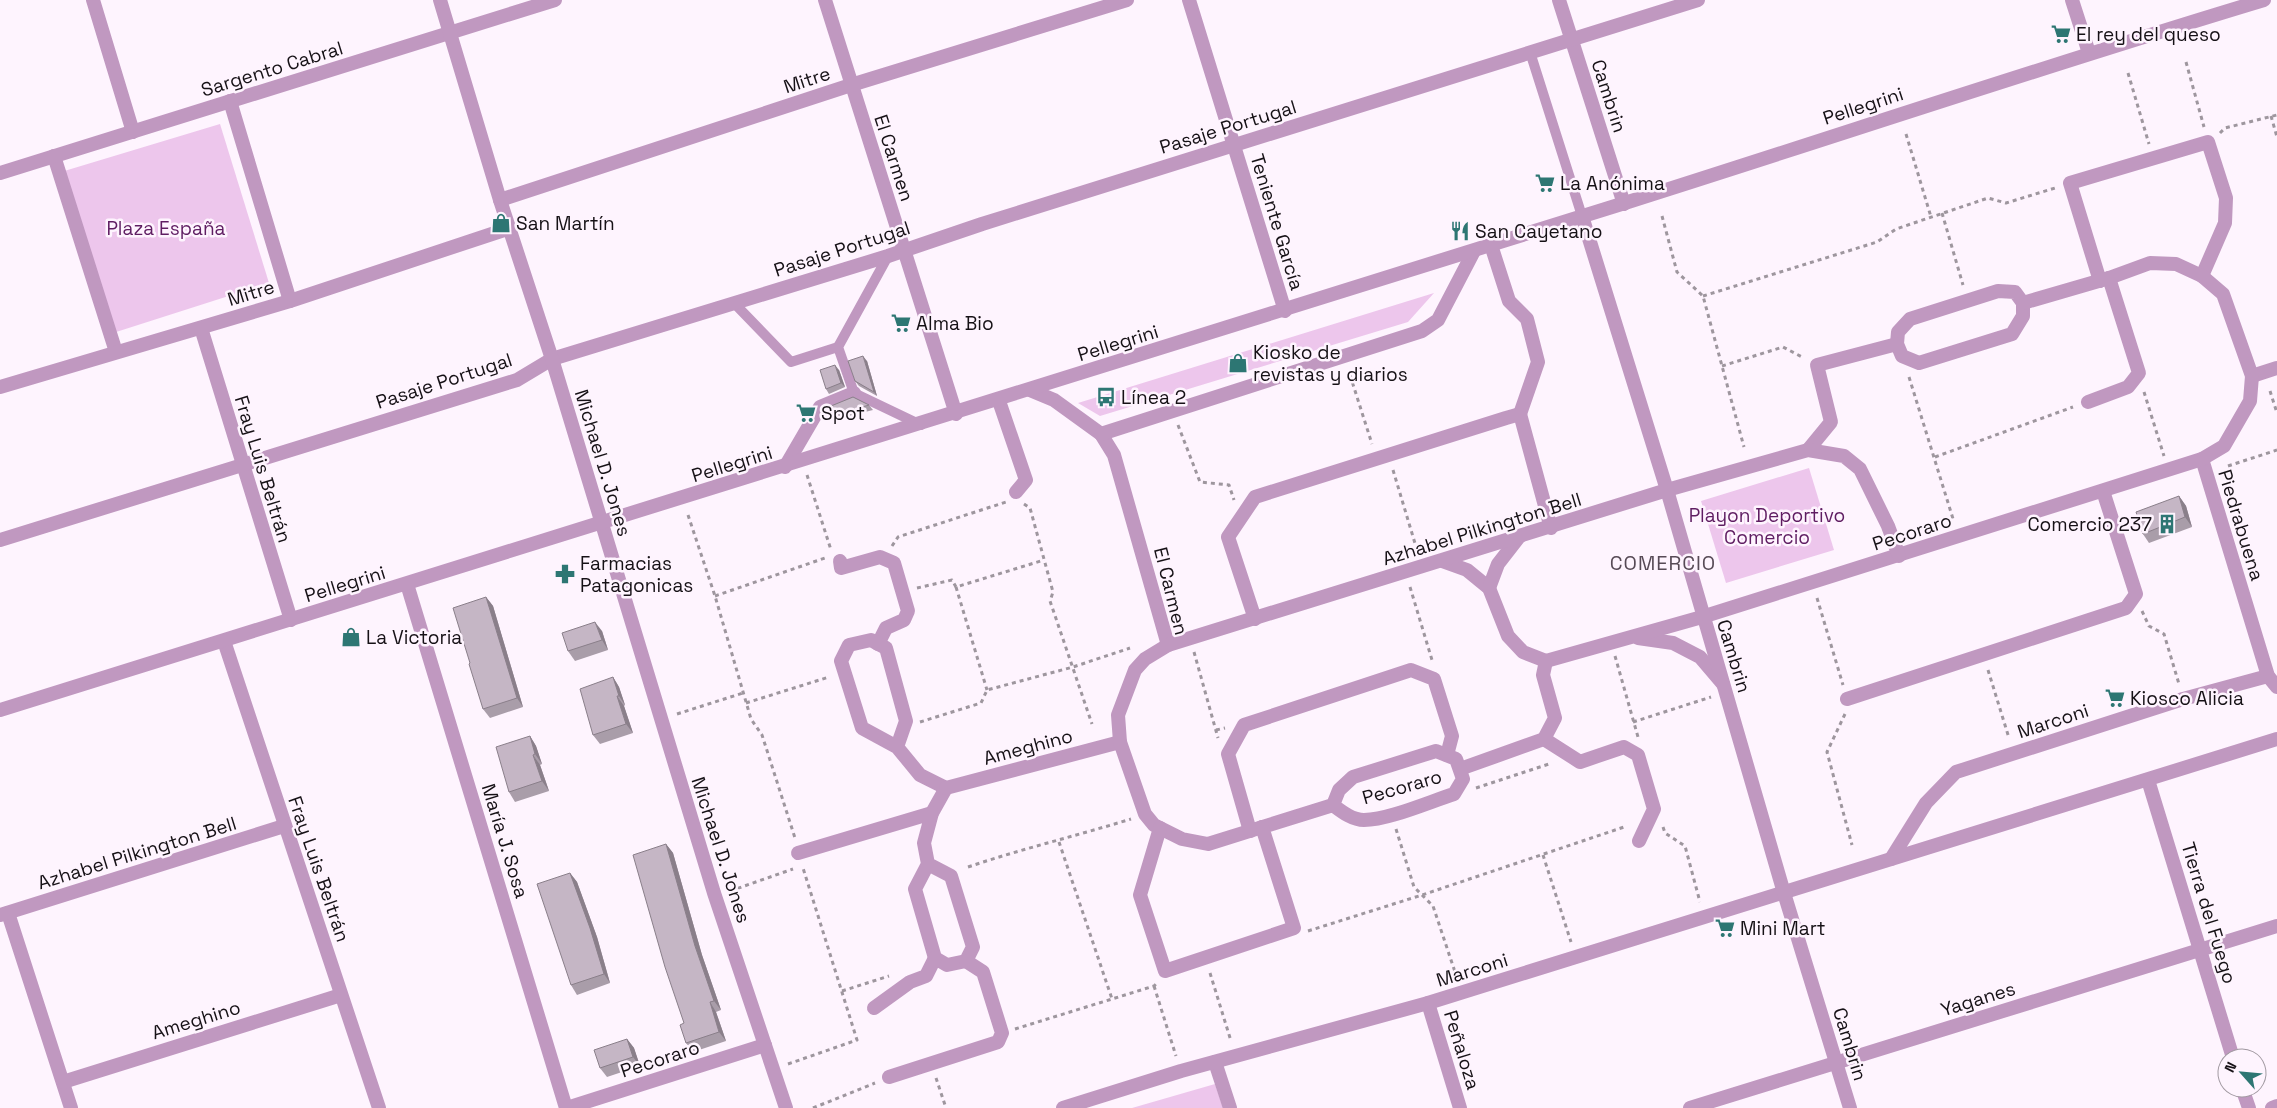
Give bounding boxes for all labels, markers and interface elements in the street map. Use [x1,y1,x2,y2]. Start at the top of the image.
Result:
place label: El rey del queso [2076,22,2221,47]
supermarket icon: El rey del queso [2050,23,2072,45]
street label: Sargento Cabral [198,36,346,102]
street label: Cambrin [1585,56,1633,136]
street label: Mitre [780,61,834,99]
street label: Pellegrini [1820,81,1906,131]
street label: Pasaje Portugal [1156,94,1300,160]
street label: El Carmen [868,111,920,205]
street label: Teniente García [1244,151,1310,293]
place label: La Anónima [1560,171,1665,196]
supermarket icon: La Anónima [1534,172,1556,194]
place label: San Martín [516,211,615,236]
shop icon: San Martín [490,212,512,234]
street label: Pasaje Portugal [771,215,913,283]
park label: Plaza España [106,216,226,241]
place label: San Cayetano [1475,219,1603,244]
restaurant icon: San Cayetano [1449,220,1471,242]
street label: Mitre [224,274,278,312]
place label: Alma Bio [916,311,994,336]
supermarket icon: Alma Bio [890,312,912,334]
street label: Pellegrini [1075,319,1161,367]
place label: Kiosko de revistas y diarios [1253,340,1408,387]
street label: Pasaje Portugal [373,347,515,415]
shop icon: Kiosko de revistas y diarios [1227,352,1249,374]
place label: Línea 2 [1121,385,1186,410]
bus stop icon: Línea 2 [1095,386,1117,408]
street label: Michael D. Jones [569,387,637,539]
street label: Fray Luis Beltrán [229,392,297,546]
place label: Spot [821,401,865,426]
supermarket icon: Spot [795,402,817,424]
street label: Pellegrini [689,440,775,488]
street label: Piedrabuena [2212,466,2270,584]
street label: Azhabel Pilkington Bell [1380,487,1584,571]
park label: Playon Deportivo Comercio [1689,503,1845,550]
street label: Pecoraro [1869,507,1955,557]
place label: Comercio 237 [2027,512,2152,537]
building icon: Comercio 237 [2156,513,2178,535]
street label: El Carmen [1148,544,1194,638]
district label: COMERCIO [1610,550,1716,576]
place label: Farmacias Patagonicas [580,551,693,598]
street label: Pellegrini [302,560,388,608]
pharmacy icon: Farmacias Patagonicas [554,563,576,585]
street label: Cambrin [1711,616,1757,696]
place label: La Victoria [366,625,462,650]
shop icon: La Victoria [340,626,362,648]
place label: Kiosco Alicia [2130,686,2244,711]
supermarket icon: Kiosco Alicia [2104,687,2126,709]
street label: Marconi [2014,698,2092,744]
street label: Ameghino [981,723,1075,771]
street label: Pecoraro [1359,764,1445,810]
street label: Michael D. Jones [686,774,756,926]
street label: María J. Sosa [476,781,534,901]
street label: Fray Luis Beltrán [282,793,356,945]
street label: Azhabel Pilkington Bell [35,811,239,895]
street label: Tierra del Fuego [2176,839,2242,987]
place label: Mini Mart [1740,916,1826,941]
supermarket icon: Mini Mart [1714,917,1736,939]
street label: Marconi [1433,947,1511,993]
street label: Yaganes [1938,976,2018,1022]
street label: Ameghino [149,995,243,1045]
street label: Cambrin [1827,1004,1873,1084]
street label: Peñaloza [1438,1007,1486,1093]
street label: Pecoraro [617,1034,703,1084]
north arrow [2217,1048,2267,1098]
text: N [2220,1059,2241,1075]

